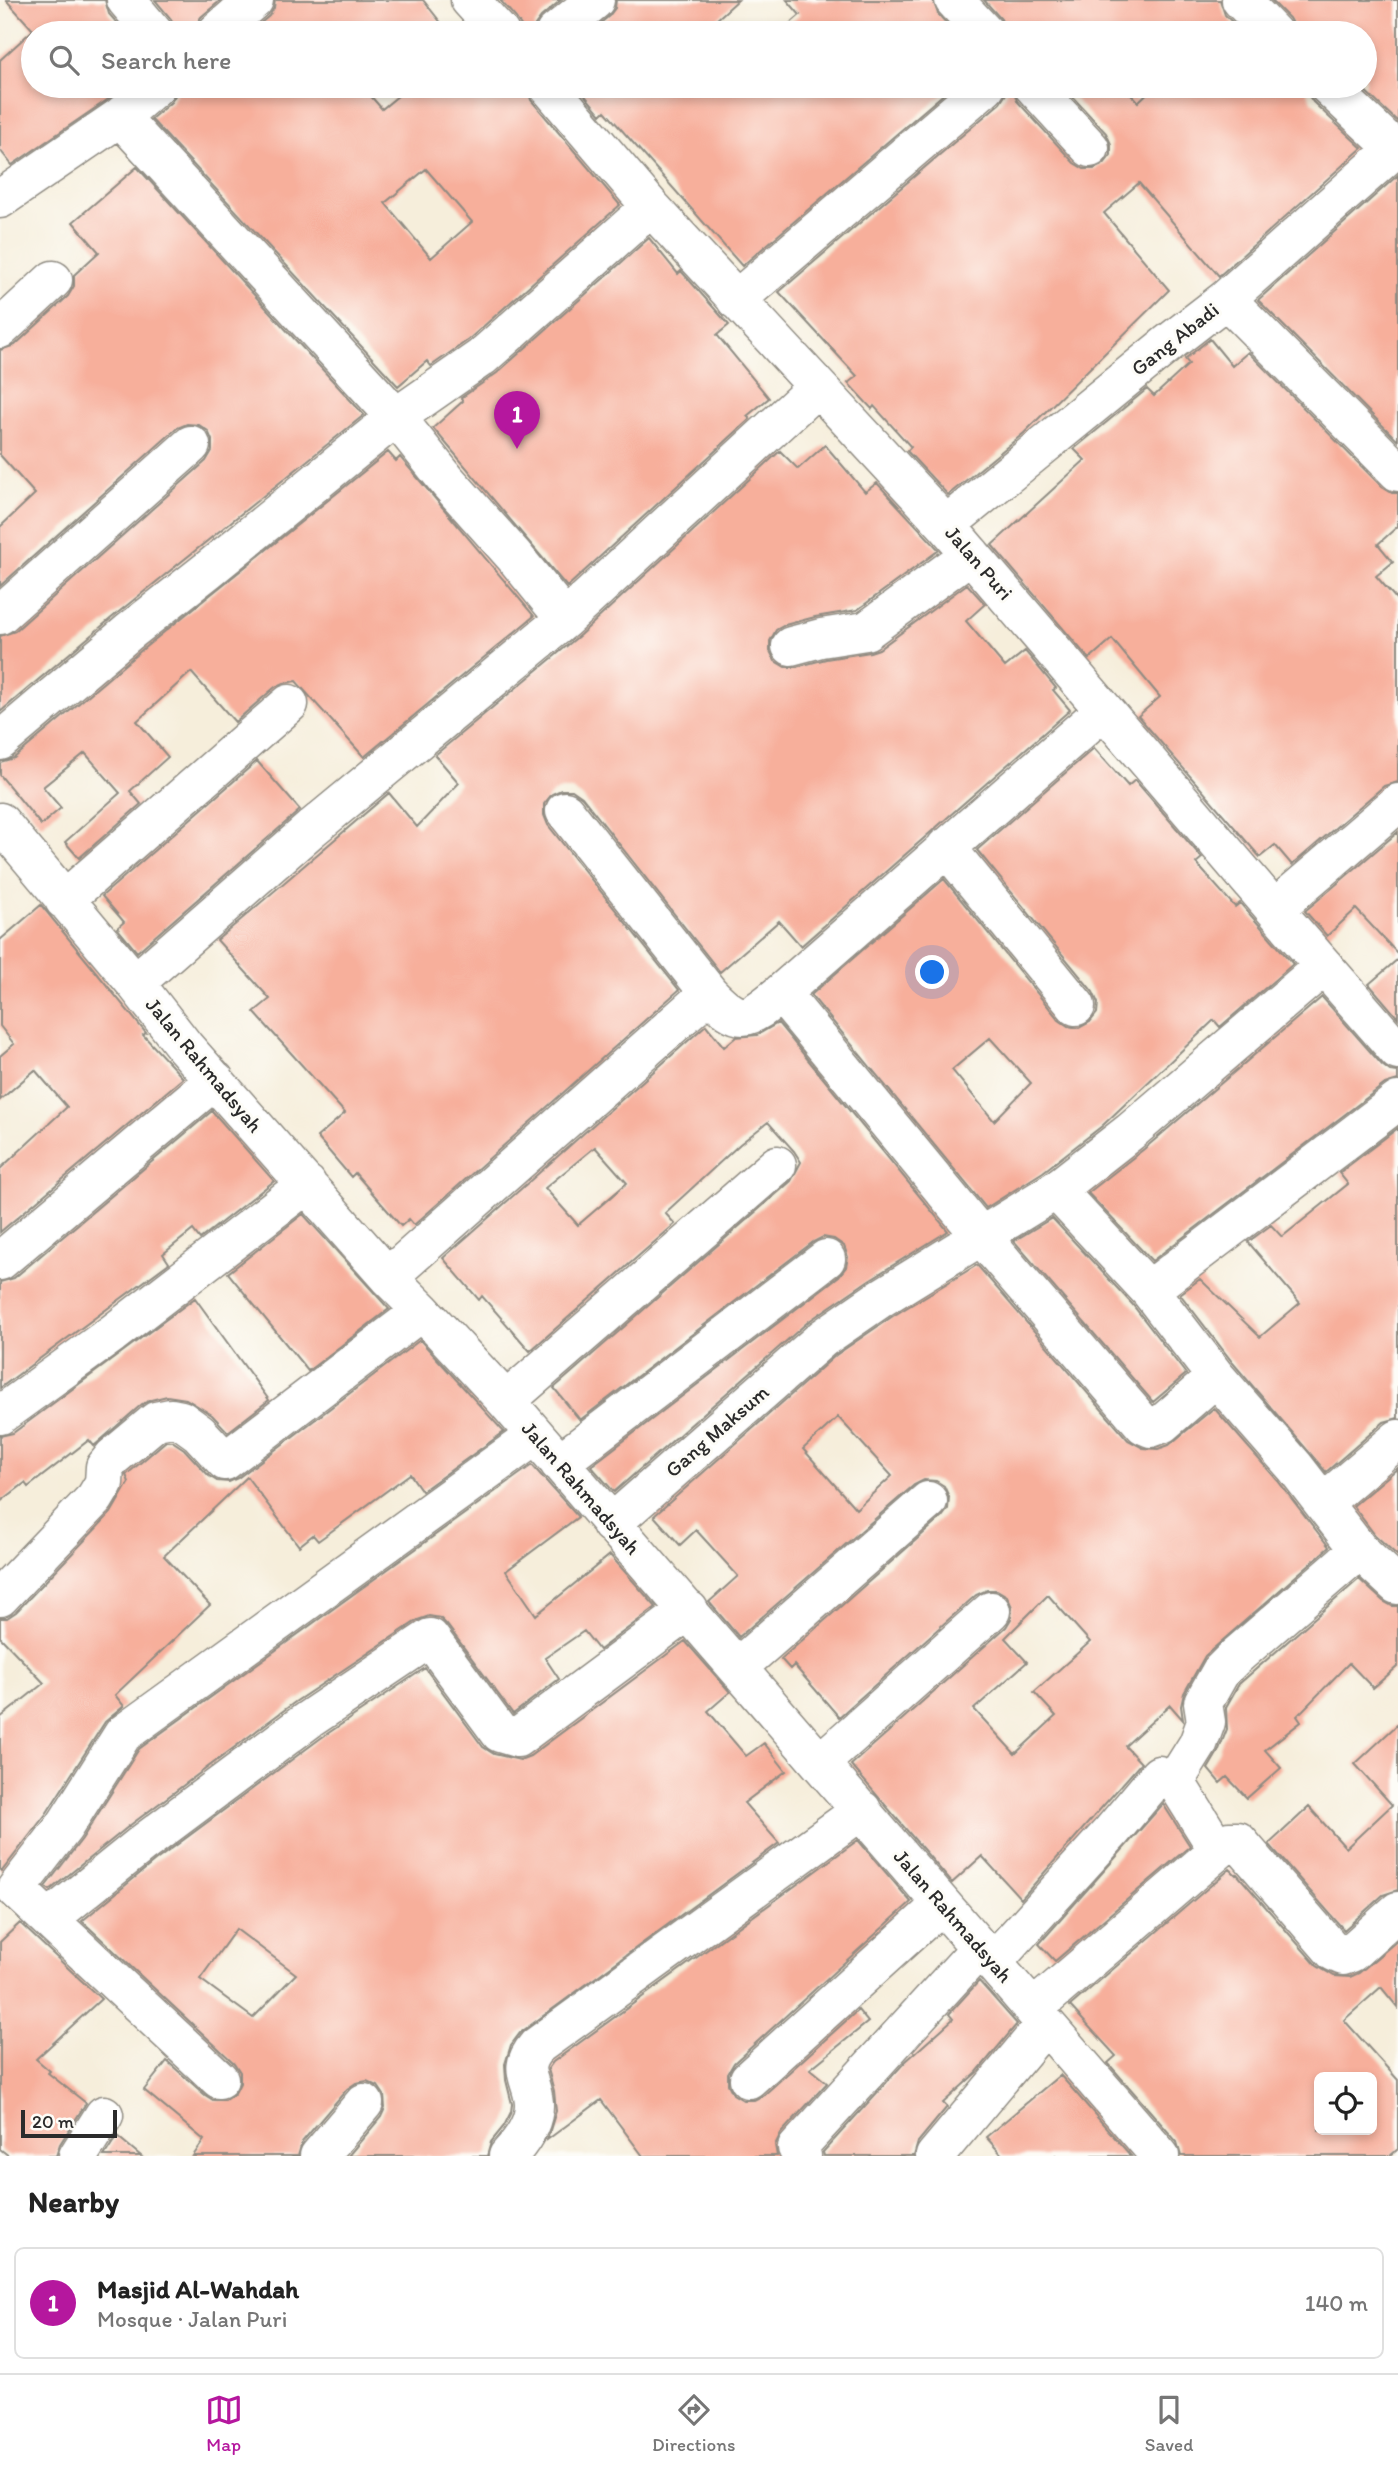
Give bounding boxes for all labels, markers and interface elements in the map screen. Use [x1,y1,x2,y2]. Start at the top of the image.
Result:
search box [21,21,1377,98]
icon: search [45,41,83,79]
text: Search here [101,44,231,76]
street label: Gang Abadi [1126,297,1224,381]
pin: 1 [494,391,540,449]
street label: Jalan Puri [940,520,1018,605]
your location [915,955,949,989]
street label: Jalan Rahmadsyah [141,992,268,1137]
street label: Gang Maksum [660,1379,774,1482]
street label: Jalan Rahmadsyah [517,1416,646,1560]
street label: Jalan Rahmadsyah [889,1844,1018,1988]
map controls [1314,2072,1377,2135]
button: locate [1314,2072,1377,2135]
scale bar [21,2107,117,2139]
text: 20 m [32,2110,74,2133]
text: Nearby [28,2183,119,2220]
text: Masjid Al-Wahdah [97,2273,299,2305]
text: 1 [48,2289,58,2317]
text: 140 m [1305,2289,1368,2317]
text: Mosque · Jalan Puri [97,2305,287,2333]
tab: Map [205,2391,243,2456]
tab: Directions [652,2391,736,2456]
tab: Saved [1145,2391,1193,2456]

